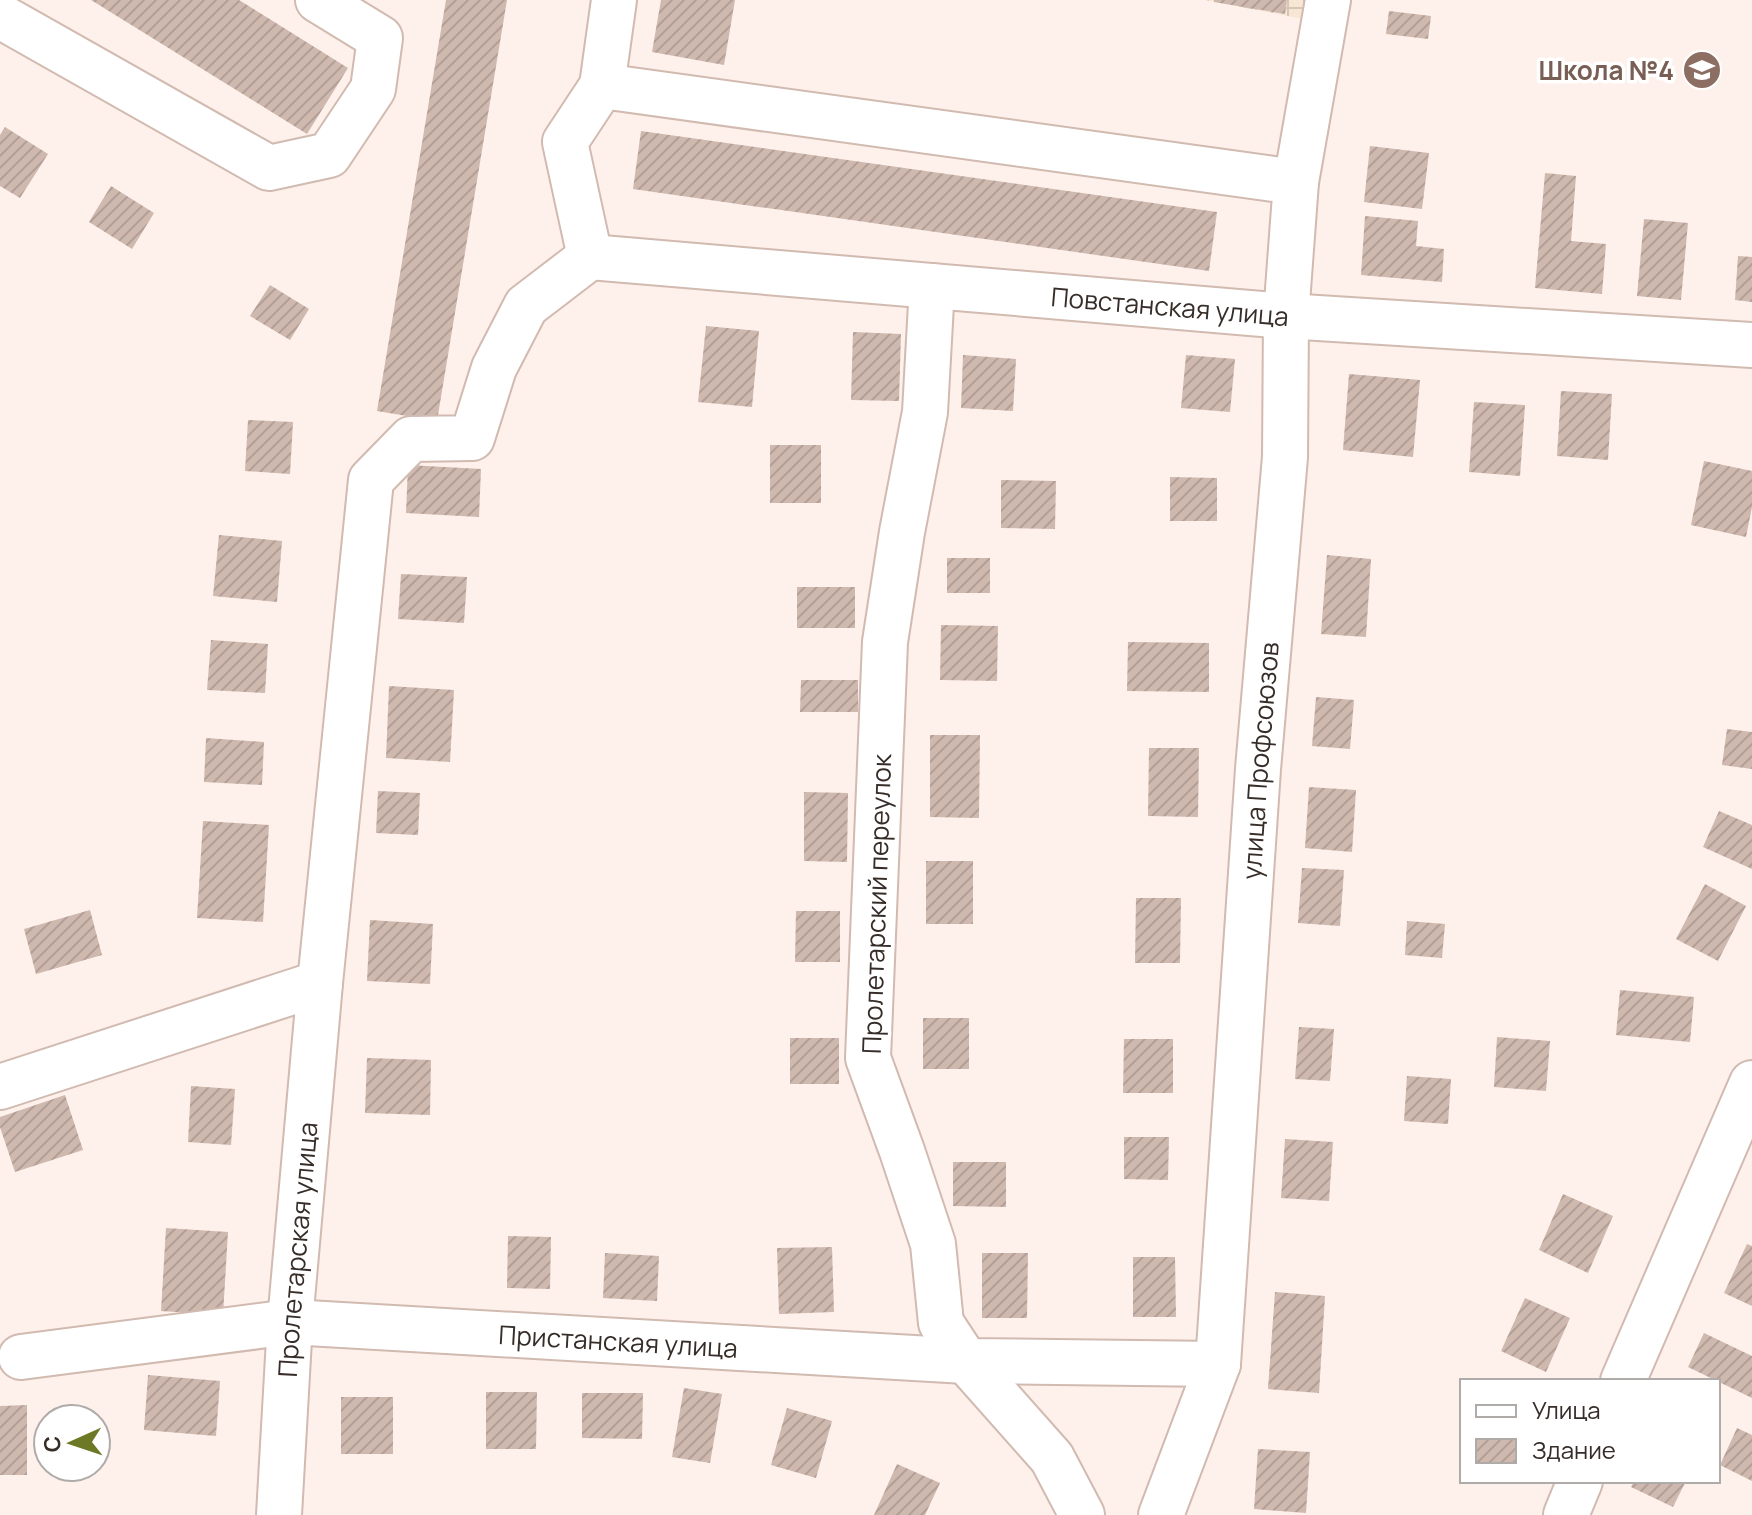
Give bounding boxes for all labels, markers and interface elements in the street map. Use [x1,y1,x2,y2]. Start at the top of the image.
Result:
school or university icon: Школа №4 [1681,49,1723,91]
place label: Школа №4 [1538,52,1674,88]
street label: Повстанская улица [1049,278,1290,334]
street label: улица Профсоюзов [1233,640,1287,881]
street label: Пролетарский переулок [853,752,899,1055]
street label: Пролетарская улица [269,1120,326,1378]
street label: Пристанская улица [498,1316,739,1366]
legend [1460,1379,1720,1483]
text: Улица [1532,1393,1601,1426]
north arrow [32,1403,112,1483]
text: Здание [1532,1433,1616,1466]
text: С [37,1435,67,1453]

